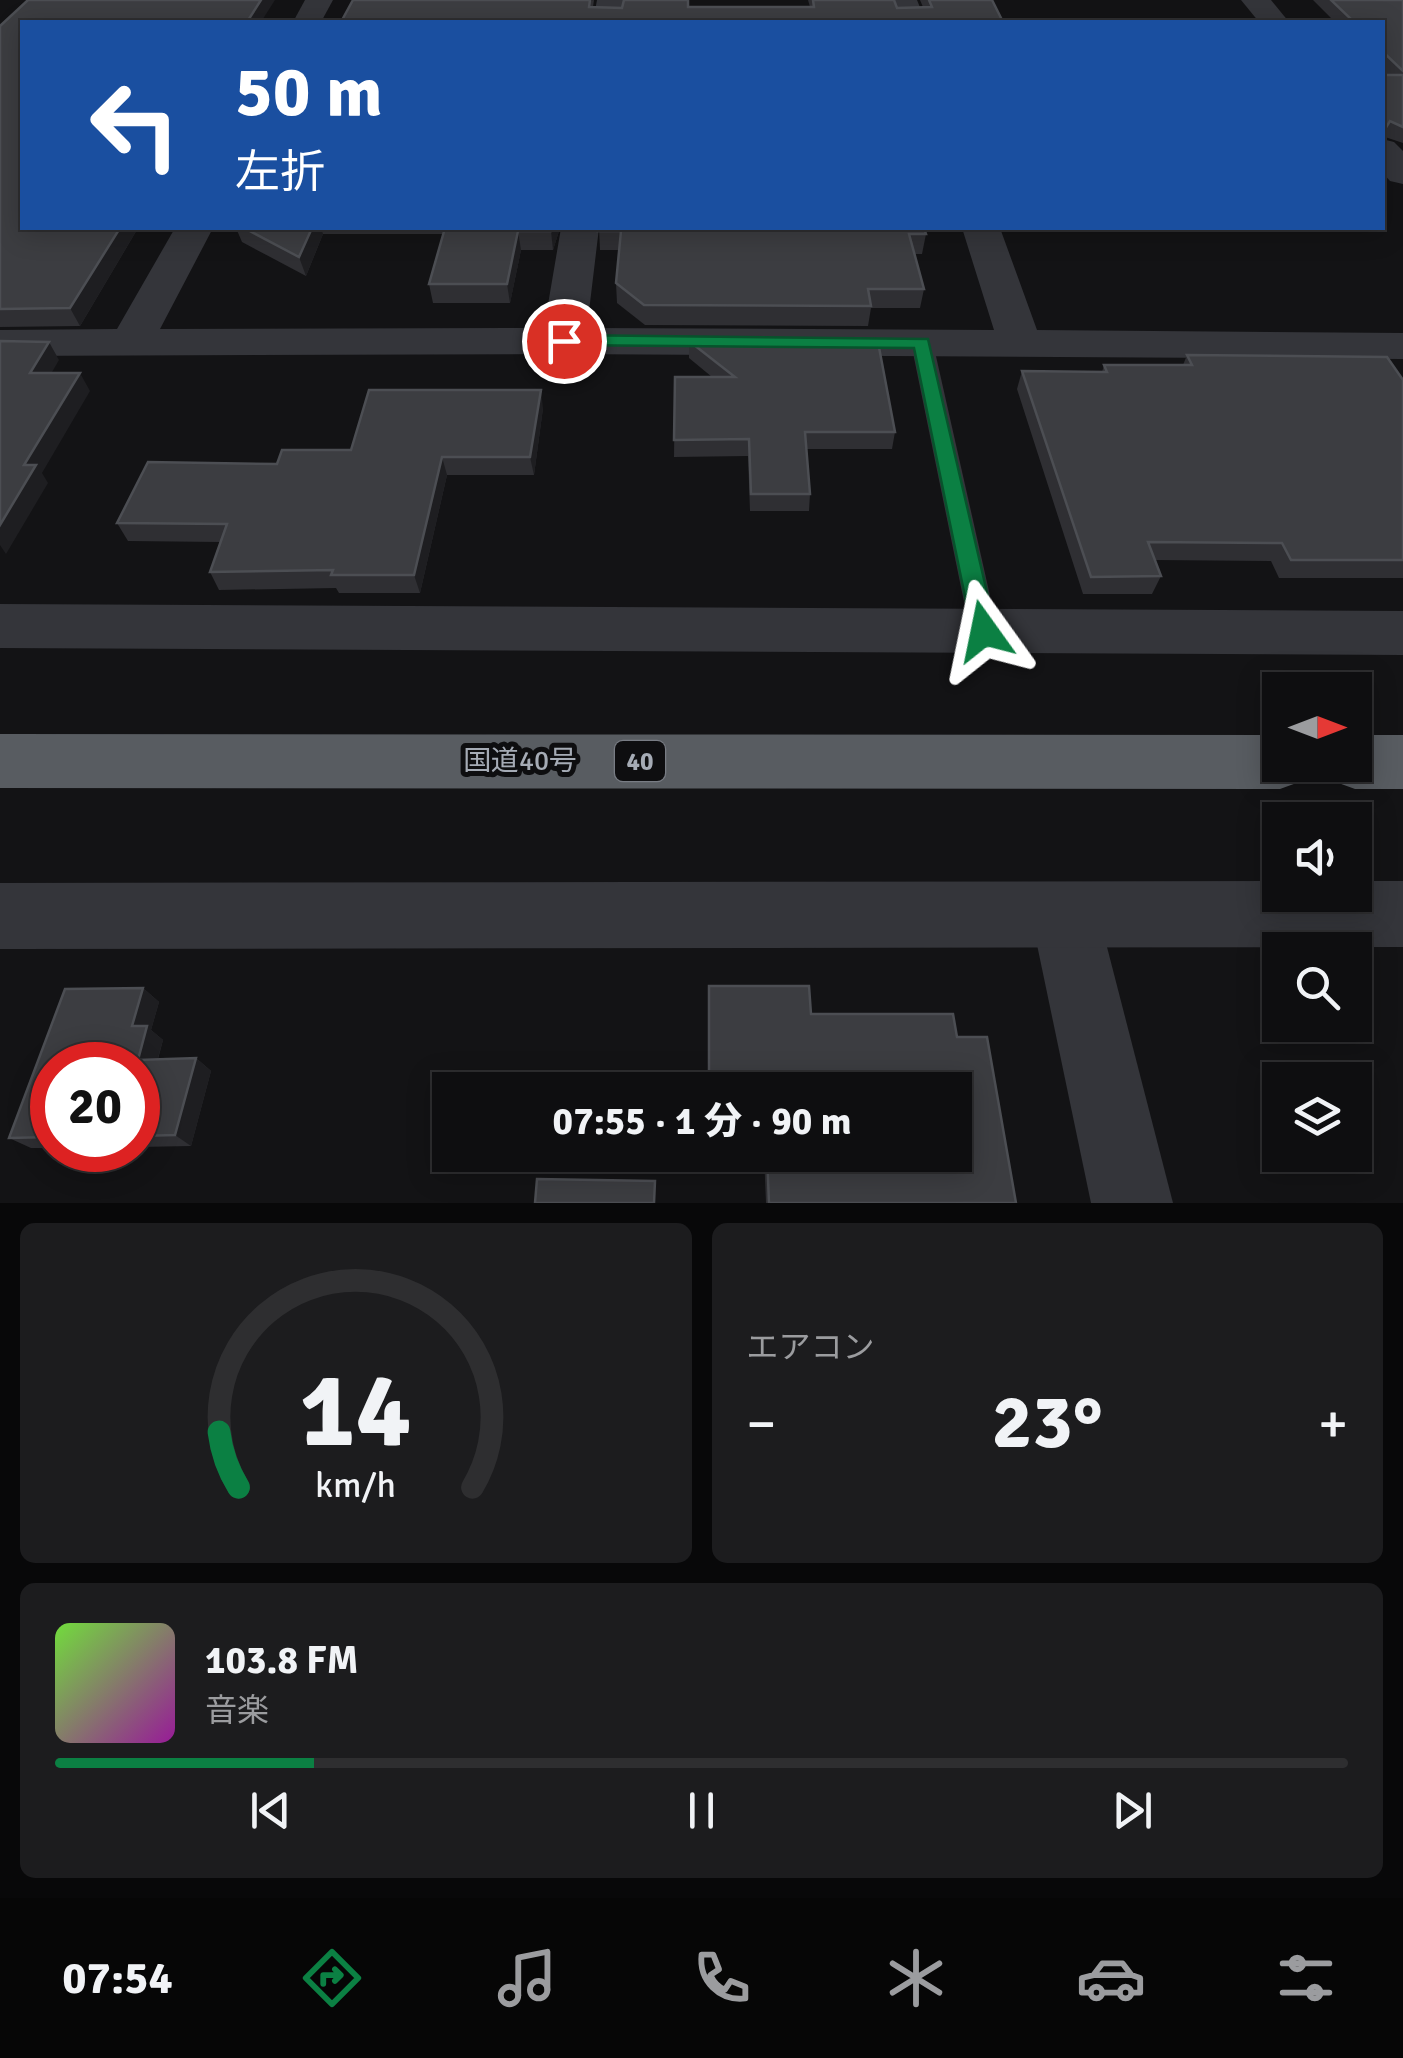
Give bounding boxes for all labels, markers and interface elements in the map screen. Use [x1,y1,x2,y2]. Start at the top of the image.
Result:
text: 50 m [235,49,383,135]
icon: left [70,60,200,190]
text: 左折 [235,145,325,200]
pin [522,299,607,384]
icon: arrive [537,314,592,369]
position arrow [932,579,1036,683]
north arrow [1262,672,1372,782]
map controls [1262,672,1372,1172]
road number: 40 [615,741,665,781]
street label: 国道40号 [463,744,577,778]
button: sound [1262,802,1372,912]
button: search [1262,932,1372,1042]
speed limit sign: 20 [30,1042,160,1172]
button: layers [1262,1062,1372,1172]
text: 07:55 · 1 分 · 90 m [553,1098,851,1145]
text: エアコン [747,1328,875,1367]
text: 14 [300,1347,412,1475]
text: 23° [992,1376,1103,1469]
text: − [747,1390,776,1458]
text: + [1318,1390,1348,1458]
text: km/h [315,1463,396,1507]
text: 103.8 FM [205,1637,358,1684]
text: 音楽 [205,1691,269,1730]
icon: previous [243,1783,298,1838]
icon: pause [674,1783,729,1838]
icon: next [1105,1783,1160,1838]
icon: directions [297,1943,367,2013]
icon: music [492,1943,562,2013]
icon: phone [687,1943,757,2013]
icon: climate [881,1943,951,2013]
icon: car [1076,1943,1146,2013]
icon: filters [1271,1943,1341,2013]
text: 07:54 [62,1951,173,2006]

